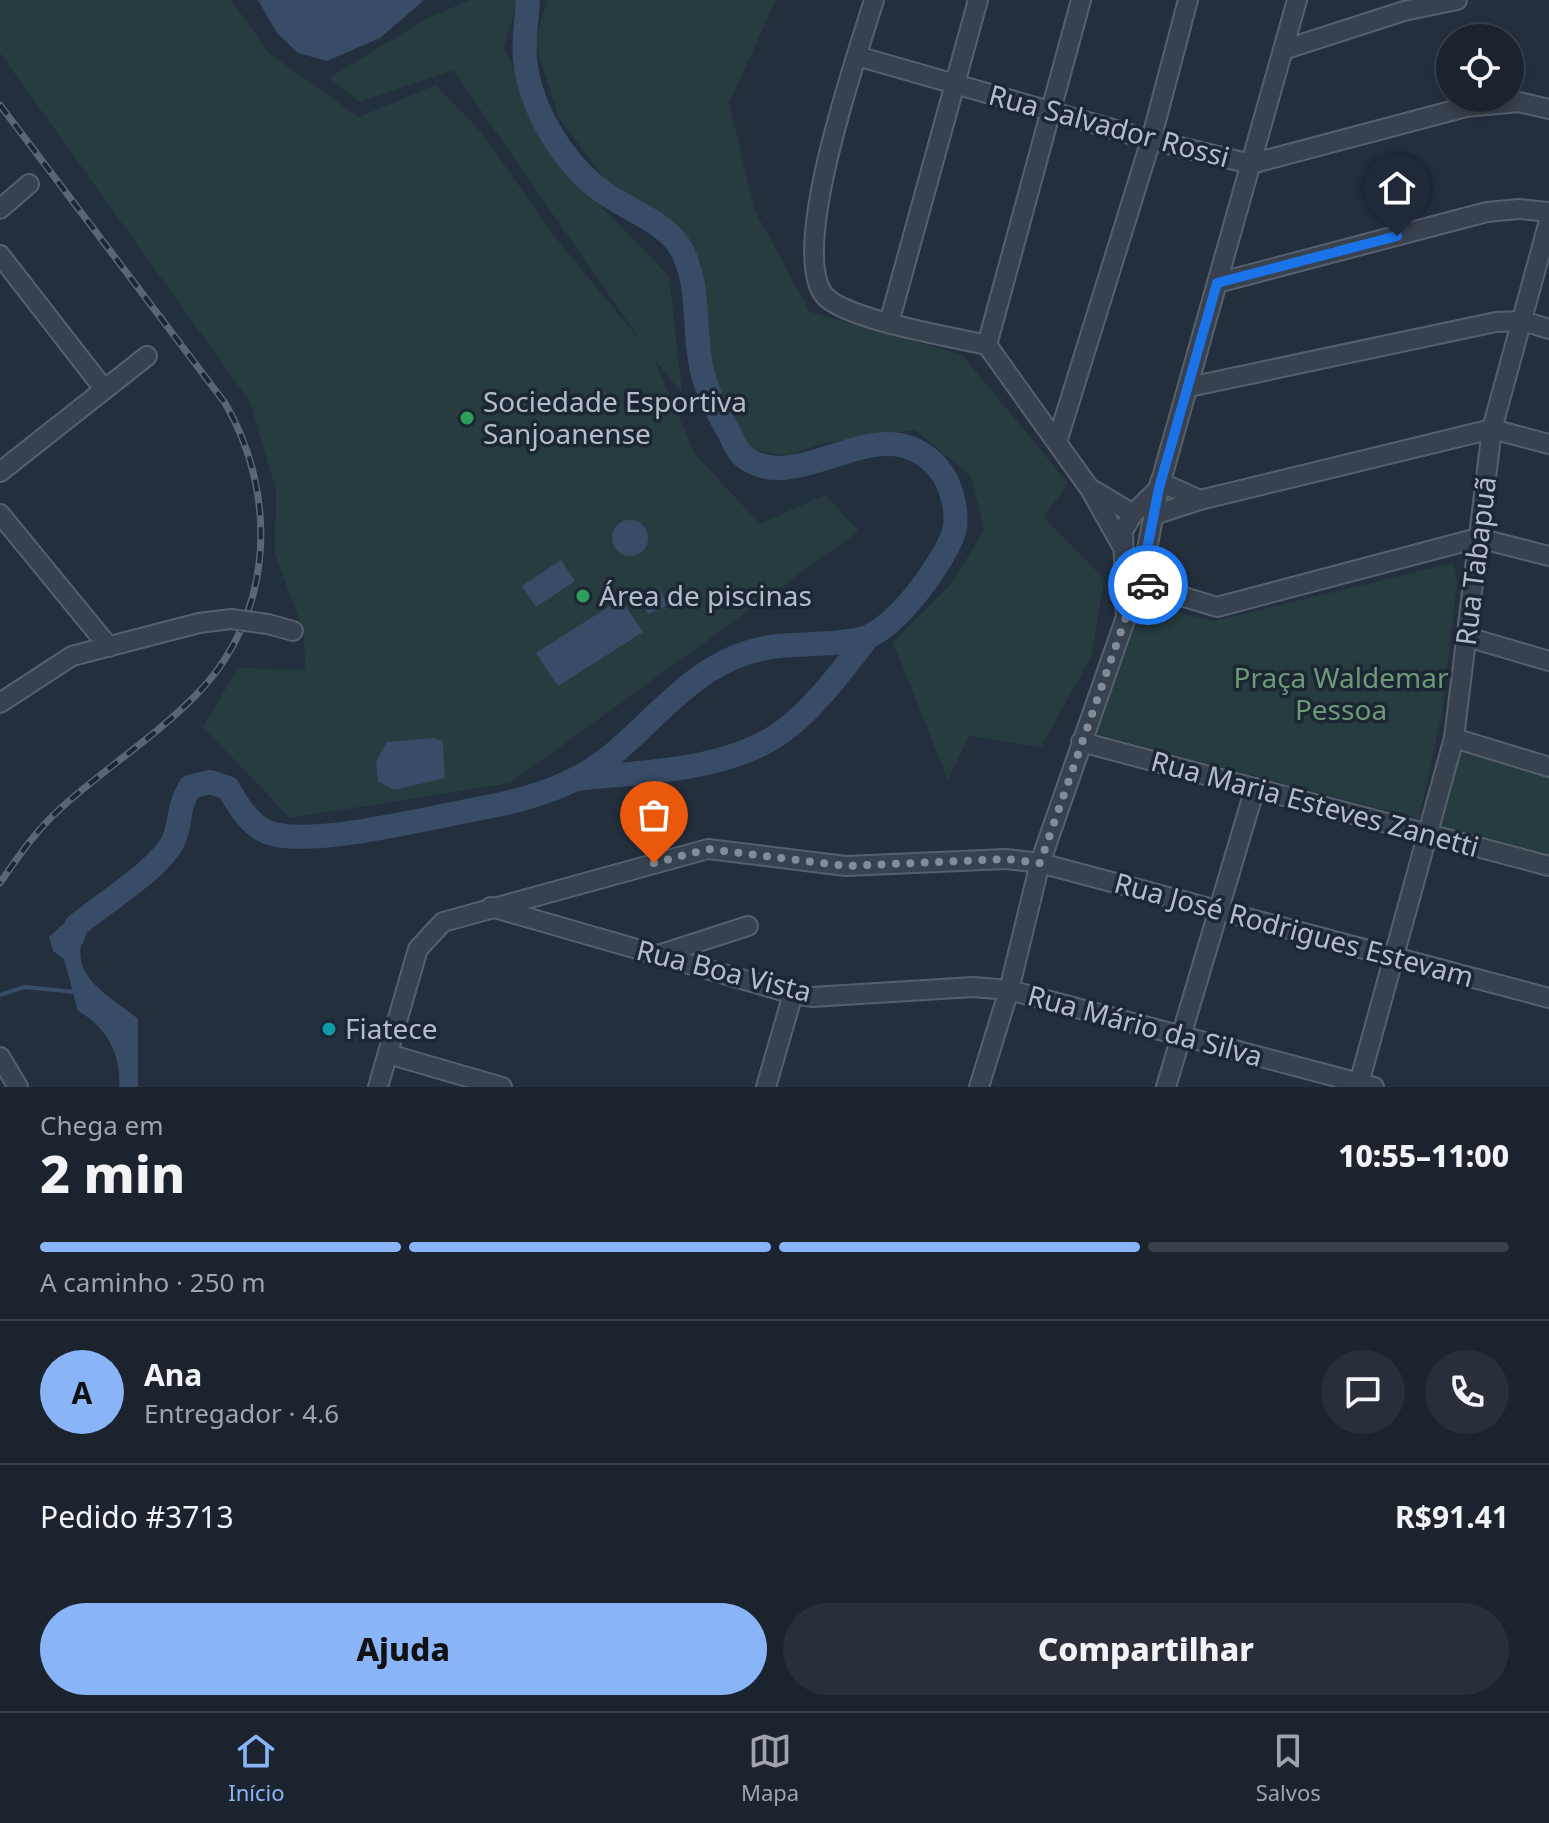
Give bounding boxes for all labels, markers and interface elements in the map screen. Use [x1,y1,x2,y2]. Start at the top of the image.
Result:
map controls [1436,24,1524,112]
button: locate [1436,24,1524,112]
street label: Rua Salvador Rossi [985,75,1234,175]
pin [1363,154,1431,236]
icon: home [1375,166,1419,210]
place label: Sociedade Esportiva Sanjoanense [483,382,747,452]
marker: Sociedade Esportiva Sanjoanense [458,409,476,427]
street label: Rua Tabapuã [1446,474,1504,648]
courier [1108,545,1188,625]
icon: car [1126,563,1170,607]
place label: Área de piscinas [599,576,812,614]
marker: Área de piscinas [574,587,592,605]
park label: Praça Waldemar Pessoa [1234,658,1449,728]
street label: Rua Maria Esteves Zanetti [1147,741,1483,865]
pin [620,781,688,863]
icon: bag [632,793,676,837]
street label: Rua José Rodrigues Estevam [1110,863,1478,995]
street label: Rua Boa Vista [633,930,816,1010]
street label: Rua Mário da Silva [1024,975,1267,1075]
place label: Fiatece [345,1009,438,1047]
marker: Fiatece [320,1020,338,1038]
text: Chega em [40,1107,163,1143]
text: 10:55–11:00 [1338,1135,1509,1176]
text: 2 min [40,1137,185,1208]
text: A caminho · 250 m [40,1264,266,1300]
button: chat [1321,1350,1405,1434]
button: phone [1425,1350,1509,1434]
text: Ana [144,1354,202,1395]
text: A [72,1372,92,1413]
text: Entregador · 4.6 [144,1395,339,1431]
text: Pedido #3713 [40,1496,234,1537]
text: R$91.41 [1395,1496,1509,1537]
button: Ajuda [40,1603,767,1695]
button: Compartilhar [783,1603,1509,1695]
tab: Início [228,1729,285,1807]
tab: Mapa [741,1729,799,1807]
tab: Salvos [1256,1729,1321,1807]

